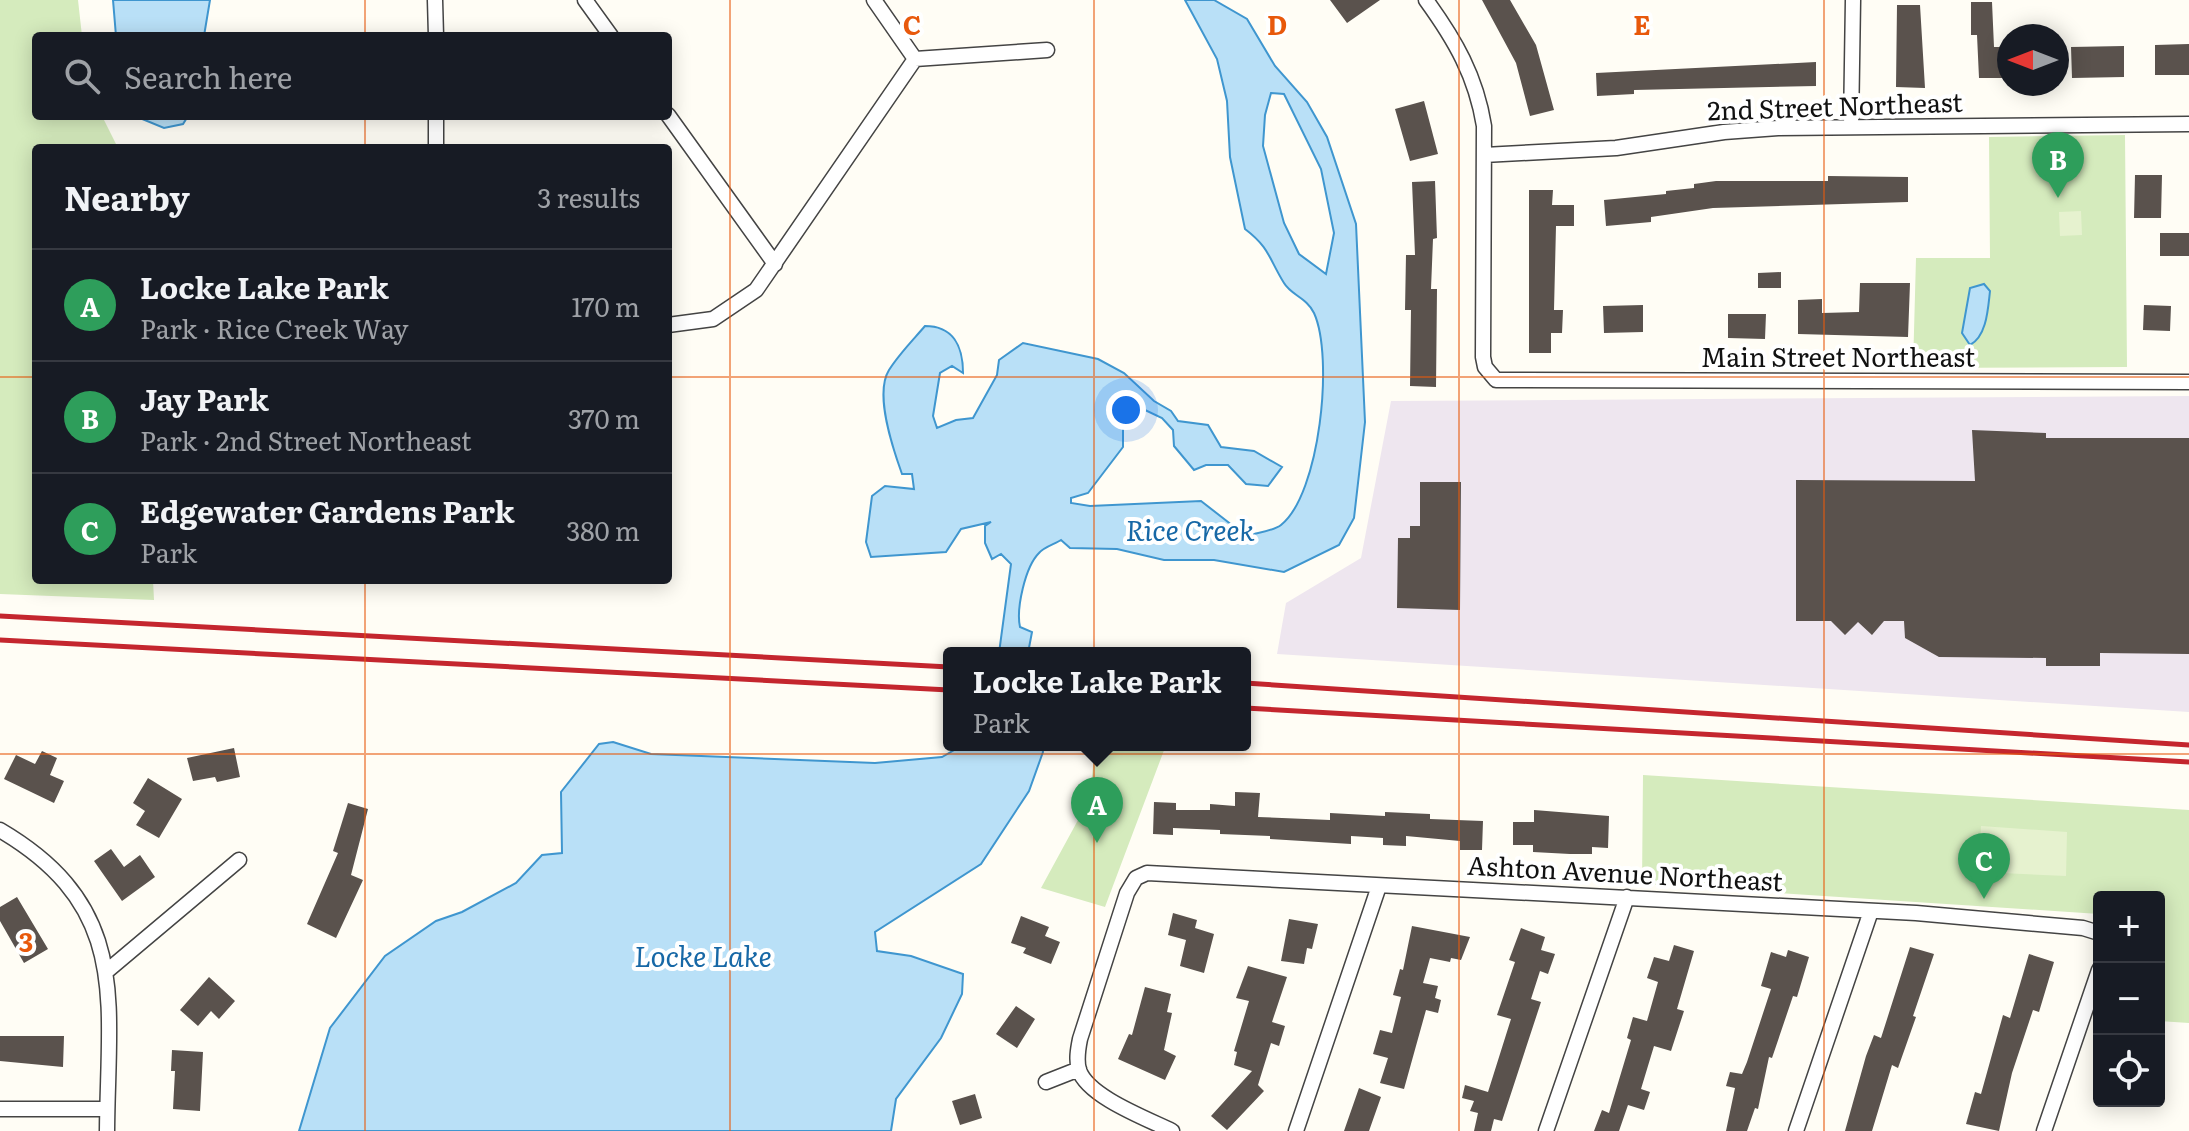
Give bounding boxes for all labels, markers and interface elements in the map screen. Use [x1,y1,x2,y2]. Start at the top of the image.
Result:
text: C [903,4,921,43]
text: D [1267,4,1287,43]
text: E [1633,4,1651,43]
north arrow [1997,24,2069,96]
search box [32,32,672,120]
icon: search [60,54,104,98]
text: Search here [124,54,292,98]
street label: 2nd Street Northeast [1707,81,1964,128]
pin: B [2032,132,2084,198]
text: Nearby [64,171,190,221]
text: 3 results [537,177,640,216]
text: Locke Lake Park [140,264,389,308]
text: A [80,286,100,325]
text: 170 m [572,286,640,325]
text: Park · Rice Creek Way [140,308,409,347]
street label: Main Street Northeast [1701,336,1976,375]
text: Jay Park [140,376,269,420]
your location [1106,390,1146,430]
text: B [81,398,99,437]
text: 370 m [568,398,640,437]
text: Park · 2nd Street Northeast [140,420,472,459]
text: Edgewater Gardens Park [140,488,515,532]
water label: Rice Creek [1125,508,1255,550]
text: C [81,510,99,549]
text: 380 m [566,510,640,549]
text: Park [140,532,197,571]
popup [943,647,1251,751]
text: Locke Lake Park [973,658,1222,702]
text: Park [973,702,1030,741]
pin: A [1071,777,1123,843]
pin: C [1958,833,2010,899]
street label: Ashton Avenue Northeast [1466,844,1784,899]
map controls [2093,891,2165,1107]
button: + [2093,891,2165,963]
text: 3 [19,921,33,960]
water label: Locke Lake [634,934,772,976]
button: − [2093,963,2165,1035]
button: locate [2093,1035,2165,1107]

